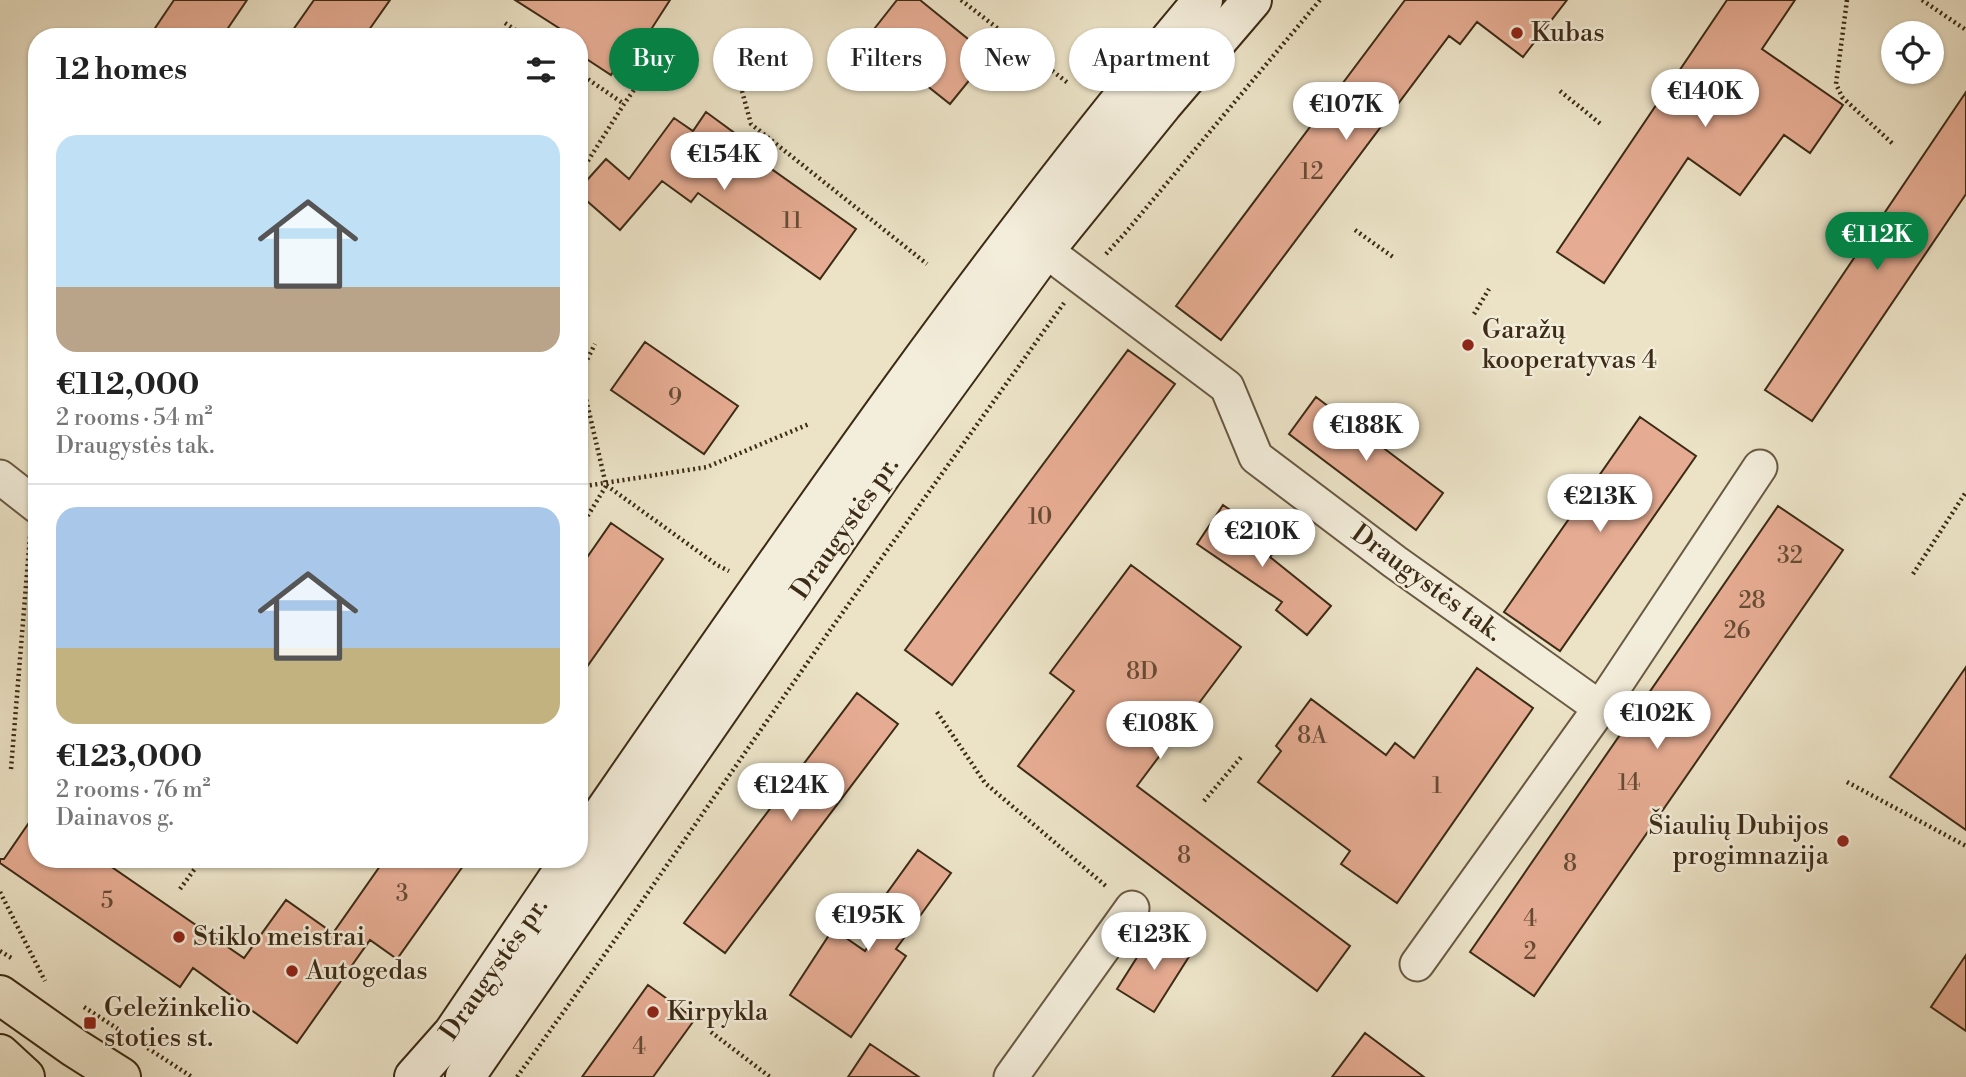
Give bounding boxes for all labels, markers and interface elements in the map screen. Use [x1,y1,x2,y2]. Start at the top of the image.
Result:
place label: Kubas [1531,17,1605,49]
map controls [1881,21,1944,84]
button: locate [1881,21,1944,84]
marker: Kubas [1509,25,1525,41]
chip: Buy [609,28,699,91]
chip: Rent [713,28,813,91]
chip: Filters [827,28,946,91]
chip: New [960,28,1055,91]
chip: Apartment [1069,28,1235,91]
text: 12 homes [56,51,187,89]
icon: filters [522,51,560,89]
pin: €140K [1656,69,1754,129]
text: €140K [1667,78,1743,106]
pin: €107K [1297,82,1395,142]
text: €107K [1309,91,1383,119]
pin: €154K [675,132,773,192]
text: €154K [687,141,761,169]
house number: 12 [1300,158,1324,186]
icon: home [245,181,371,307]
house number: 11 [782,207,802,235]
pin: €112K [1828,212,1926,272]
text: €112K [1841,221,1913,249]
place label: Garažų kooperatyvas 4 [1482,314,1657,376]
marker: Garažų kooperatyvas 4 [1460,337,1476,353]
text: €112,000 [56,366,199,404]
house number: 9 [668,384,682,412]
text: 2 rooms · 54 m² [56,404,213,432]
pin: €188K [1317,404,1415,463]
text: €188K [1329,412,1403,440]
text: Draugystės tak. [56,432,215,460]
street label: Draugystės pr. [784,450,906,606]
pin: €213K [1551,475,1649,534]
text: €213K [1563,483,1637,511]
house number: 10 [1028,503,1052,531]
pin: €210K [1213,510,1311,569]
street label: Draugystės tak. [1345,517,1509,649]
text: €210K [1224,518,1300,546]
house number: 32 [1777,542,1803,570]
icon: home [245,553,371,679]
house number: 28 [1738,587,1766,615]
house number: 26 [1723,617,1751,645]
house number: 8D [1126,658,1158,686]
pin: €102K [1608,692,1706,751]
text: €102K [1620,700,1694,728]
pin: €108K [1111,702,1209,761]
text: €108K [1122,710,1198,738]
house number: 8A [1297,722,1328,750]
text: €123,000 [56,738,202,776]
pin: €124K [742,764,840,823]
house number: 14 [1618,769,1640,797]
text: €124K [753,772,829,800]
house number: 1 [1432,772,1442,800]
text: 2 rooms · 76 m² [56,776,211,804]
text: Dainavos g. [56,804,174,832]
place label: Šiaulių Dubijos progimnazija [1649,808,1830,872]
marker: Šiaulių Dubijos progimnazija [1835,833,1851,849]
house number: 8 [1177,842,1191,870]
house number: 8 [1563,850,1577,878]
house number: 3 [396,880,408,908]
house number: 5 [101,887,113,915]
street label: Draugystės pr. [433,891,555,1047]
pin: €195K [819,894,917,953]
text: €195K [831,902,905,930]
house number: 4 [1523,905,1537,933]
pin: €123K [1105,912,1203,972]
place label: Stiklo meistrai [193,921,365,953]
text: €123K [1117,921,1191,949]
marker: Stiklo meistrai [171,929,187,945]
house number: 2 [1523,938,1537,966]
place label: Autogedas [305,955,428,987]
marker: Autogedas [284,963,300,979]
place label: Geležinkelio stoties st. [104,992,251,1054]
place label: Kirpykla [667,996,769,1028]
marker: Kirpykla [645,1004,661,1020]
marker: Geležinkelio stoties st. [82,1015,98,1031]
house number: 4 [632,1033,646,1061]

